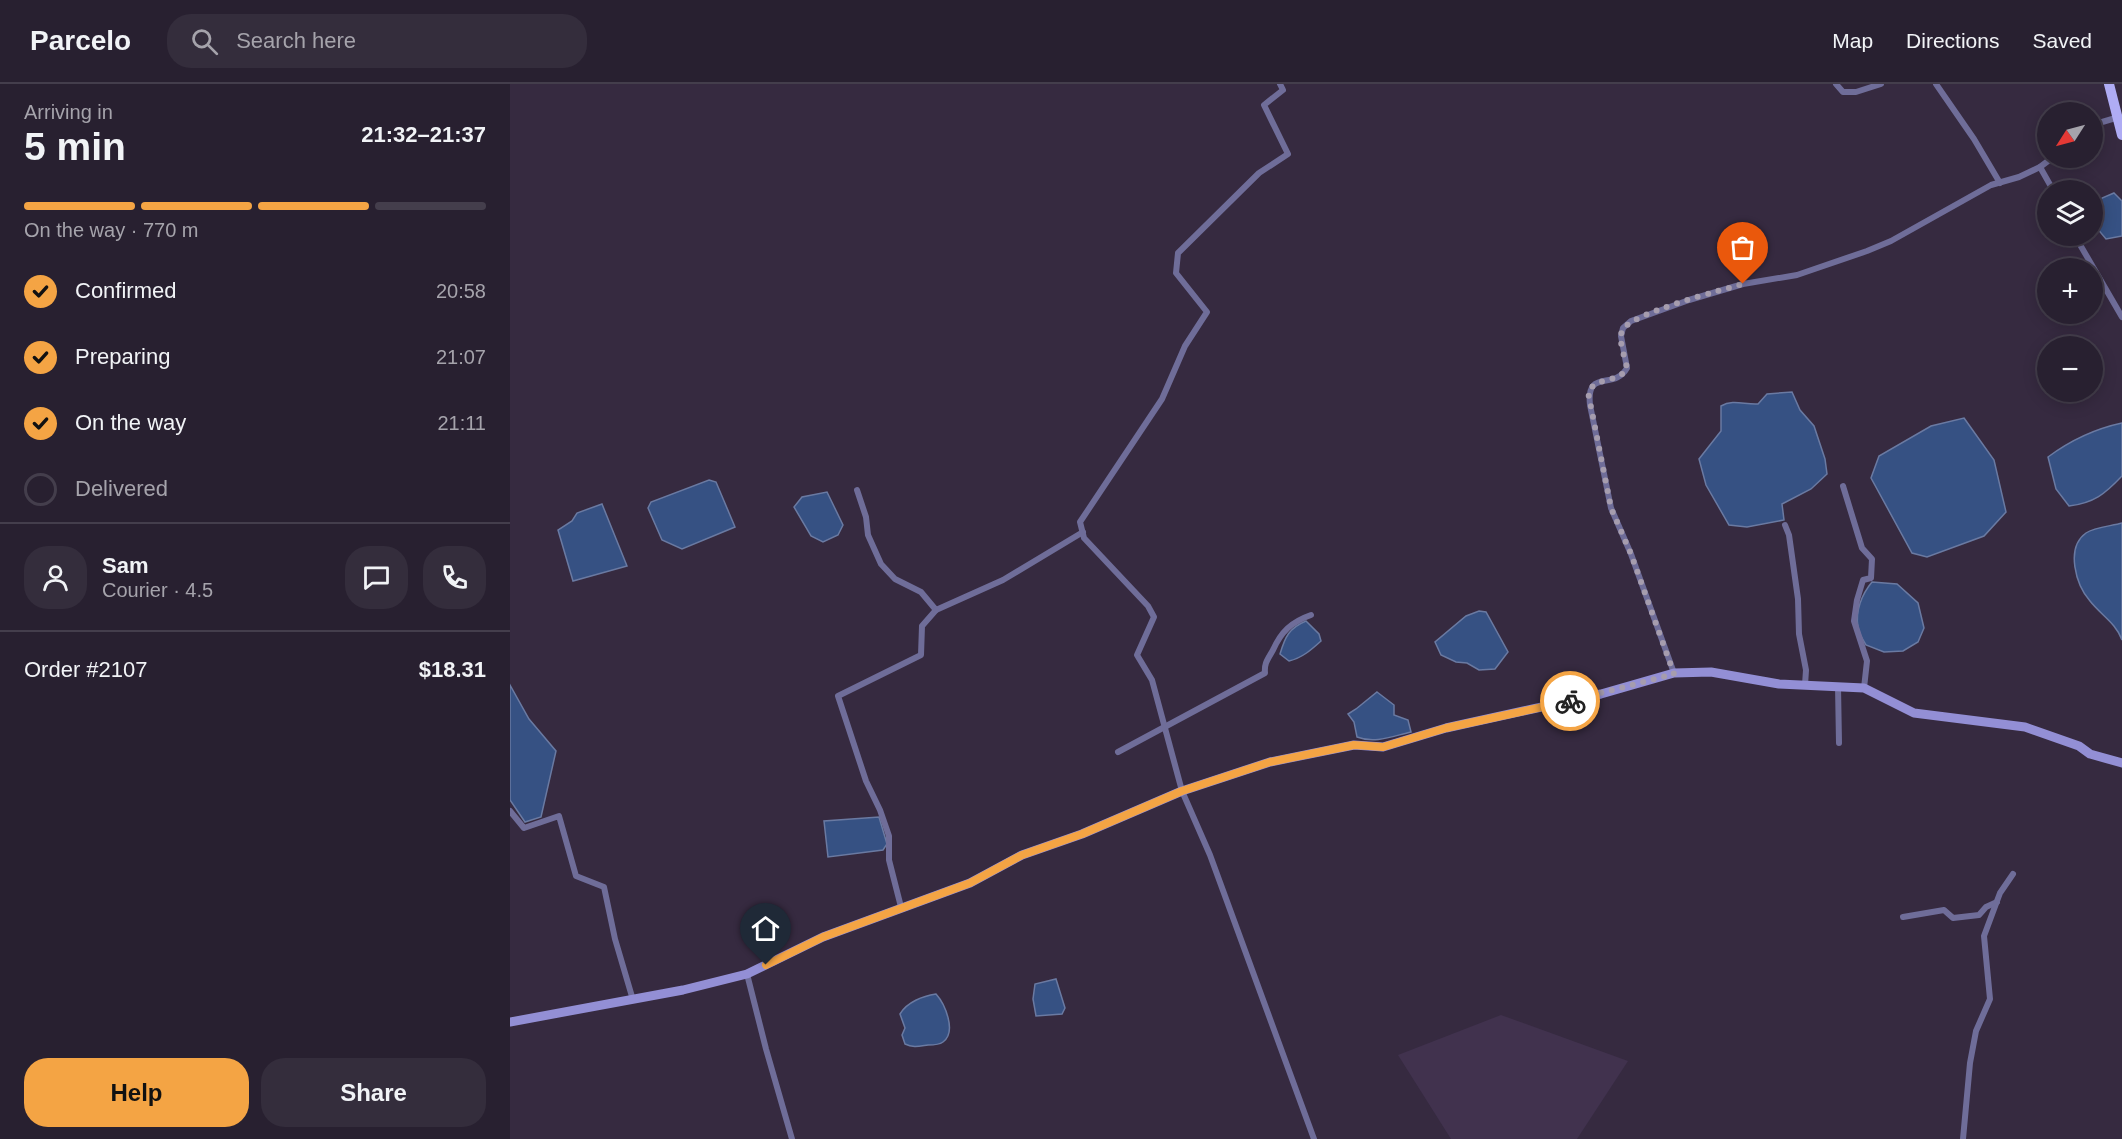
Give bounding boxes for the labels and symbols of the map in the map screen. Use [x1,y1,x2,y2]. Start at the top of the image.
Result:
north arrow [2037,102,2103,168]
pin [1717,222,1768,284]
courier [1540,671,1600,731]
pin [740,903,791,965]

